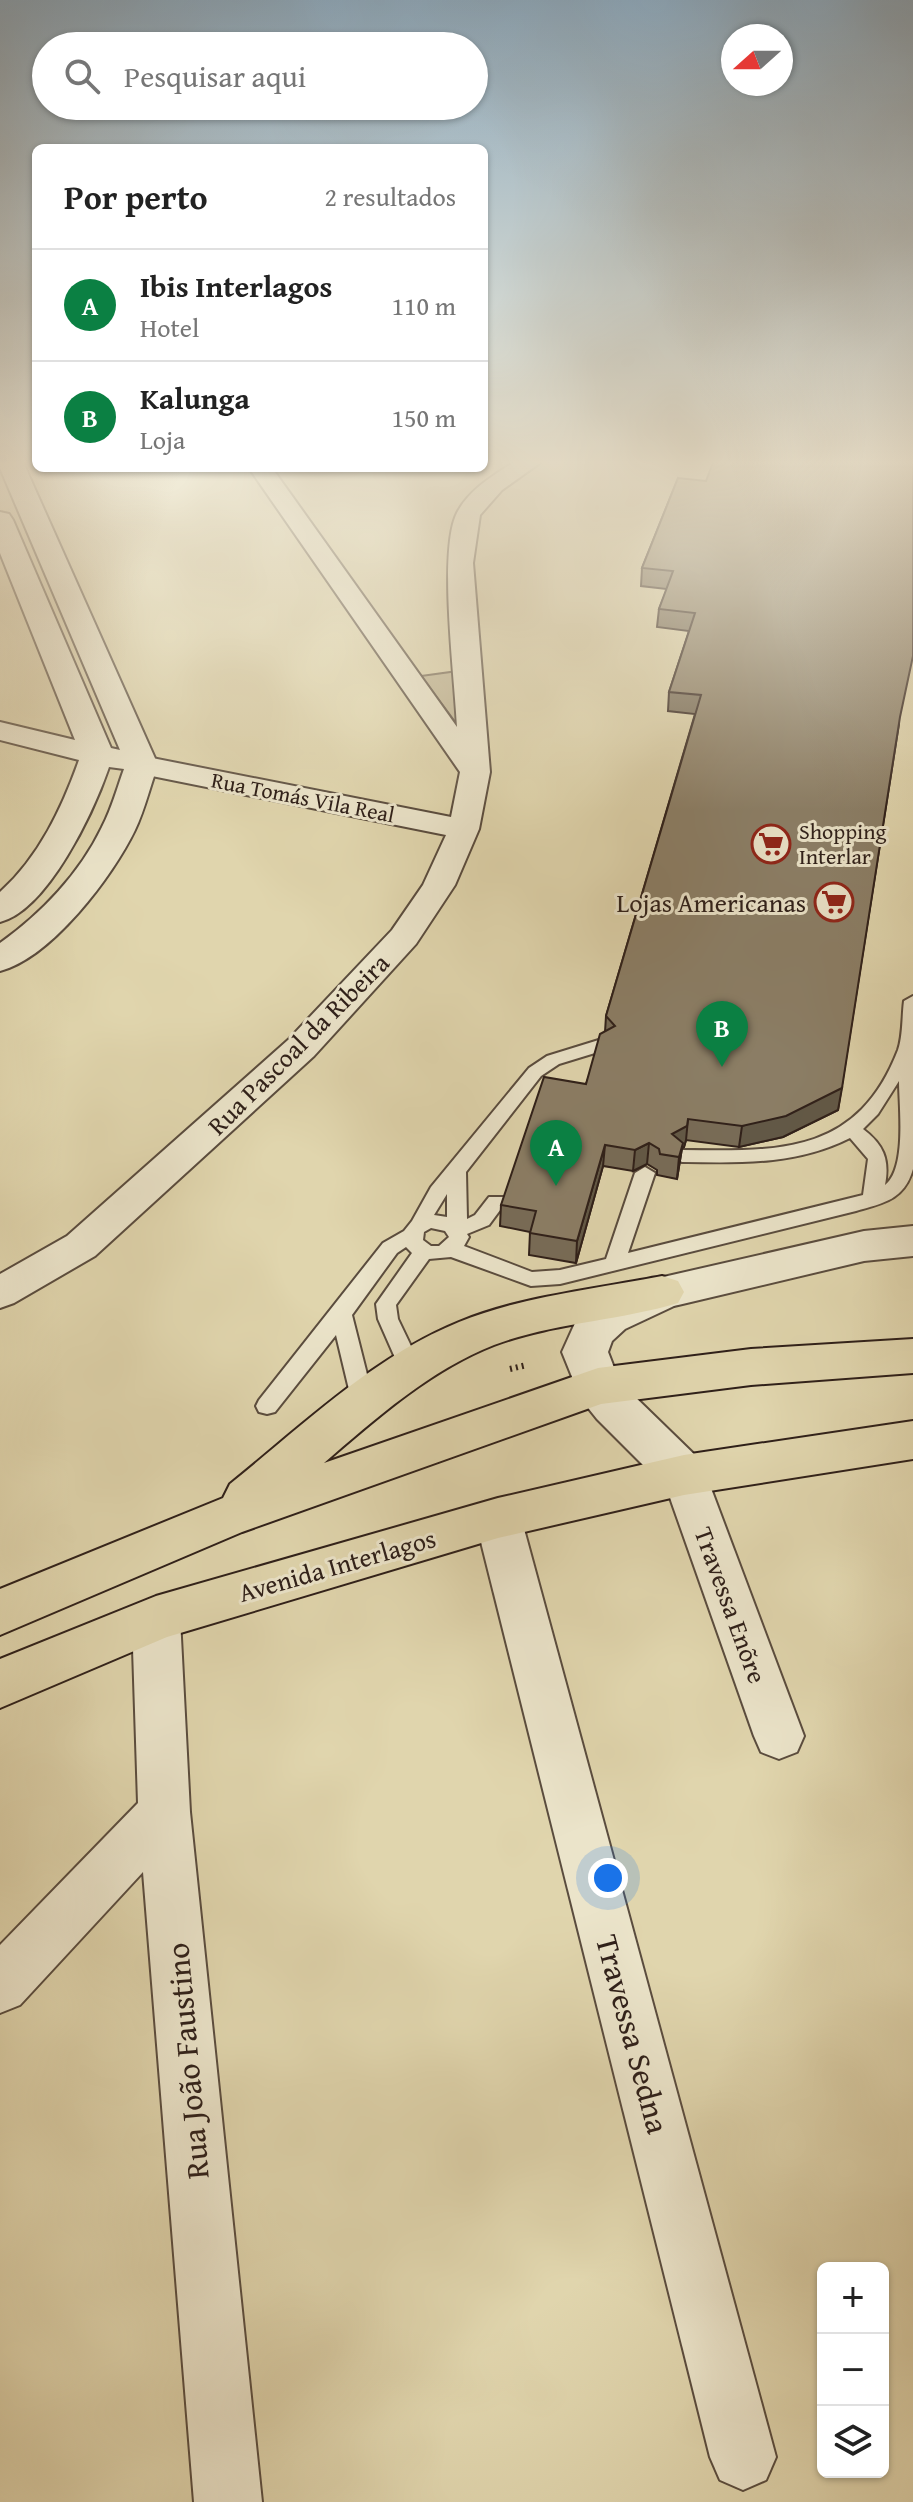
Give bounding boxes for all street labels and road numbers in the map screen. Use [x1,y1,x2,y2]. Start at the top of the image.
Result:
street label: Rua Tomás Vila Real [209,764,397,830]
street label: Rua Pascoal da Ribeira [198,944,398,1144]
street label: Avenida Interlagos [234,1518,440,1612]
street label: Travessa Enõre [685,1521,777,1689]
street label: Travessa Sedna [584,1929,682,2139]
street label: Rua João Faustino [153,1941,221,2181]

